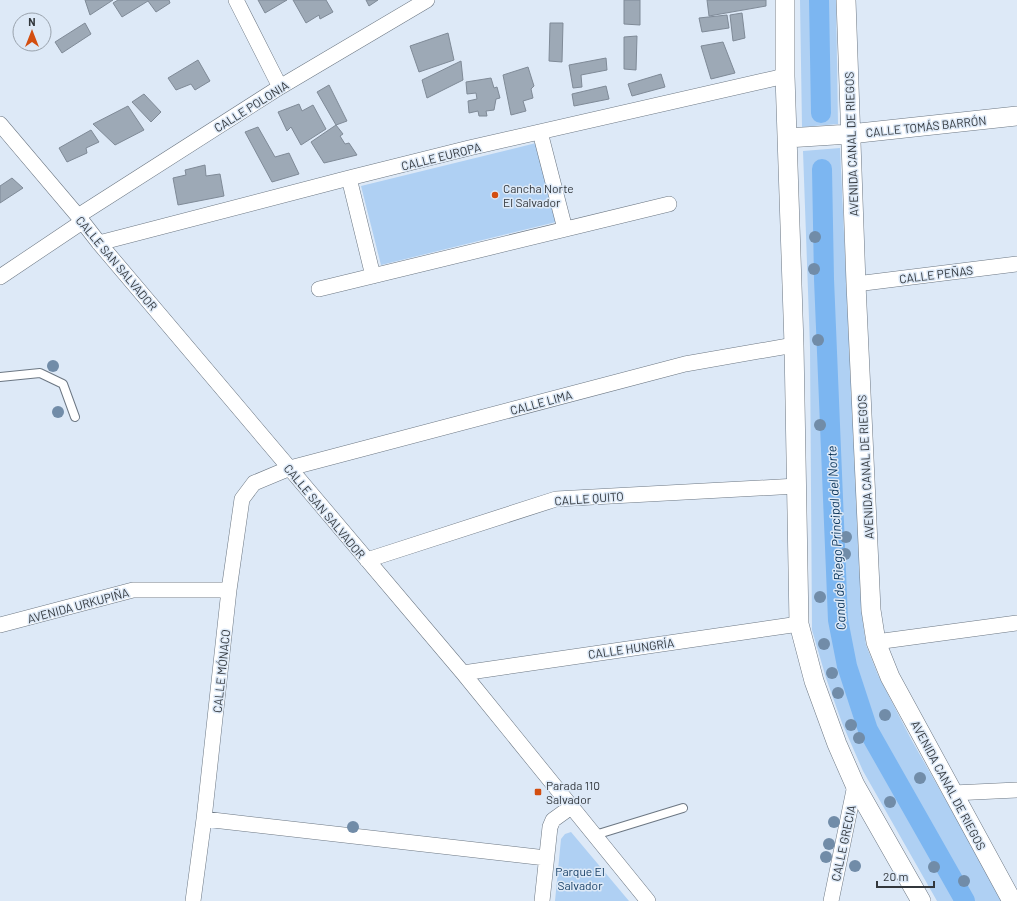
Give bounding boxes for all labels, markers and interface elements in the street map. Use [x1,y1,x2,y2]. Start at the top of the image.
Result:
north arrow [12,12,52,52]
text: N [28,15,36,28]
street label: AVENIDA CANAL DE RIEGOS [841,71,861,217]
street label: CALLE POLONIA [211,77,291,135]
street label: CALLE TOMÁS BARRÓN [865,113,987,139]
street label: CALLE EUROPA [400,139,482,173]
place label: Cancha Norte El Salvador [503,181,574,209]
marker: Cancha Norte El Salvador [490,190,500,200]
street label: CALLE SAN SALVADOR [73,213,161,313]
street label: CALLE PEÑAS [898,263,974,285]
street label: CALLE LIMA [508,387,574,417]
street label: AVENIDA CANAL DE RIEGOS [854,394,876,540]
water label: Canal de Riego Principal del Norte [823,445,849,631]
street label: CALLE SAN SALVADOR [281,461,369,561]
street label: CALLE QUITO [554,489,624,507]
street label: AVENIDA URKUPIÑA [26,585,130,625]
street label: CALLE MÓNACO [210,629,232,713]
street label: CALLE HUNGRÍA [587,635,675,661]
street label: AVENIDA CANAL DE RIEGOS [909,718,989,852]
place label: Parada 110 Salvador [546,778,600,806]
marker: Parada 110 Salvador [533,787,543,797]
street label: CALLE GRECIA [828,804,858,882]
scale bar [877,863,934,889]
park label: Parque El Salvador [555,864,605,892]
text: 20 m [883,869,909,883]

